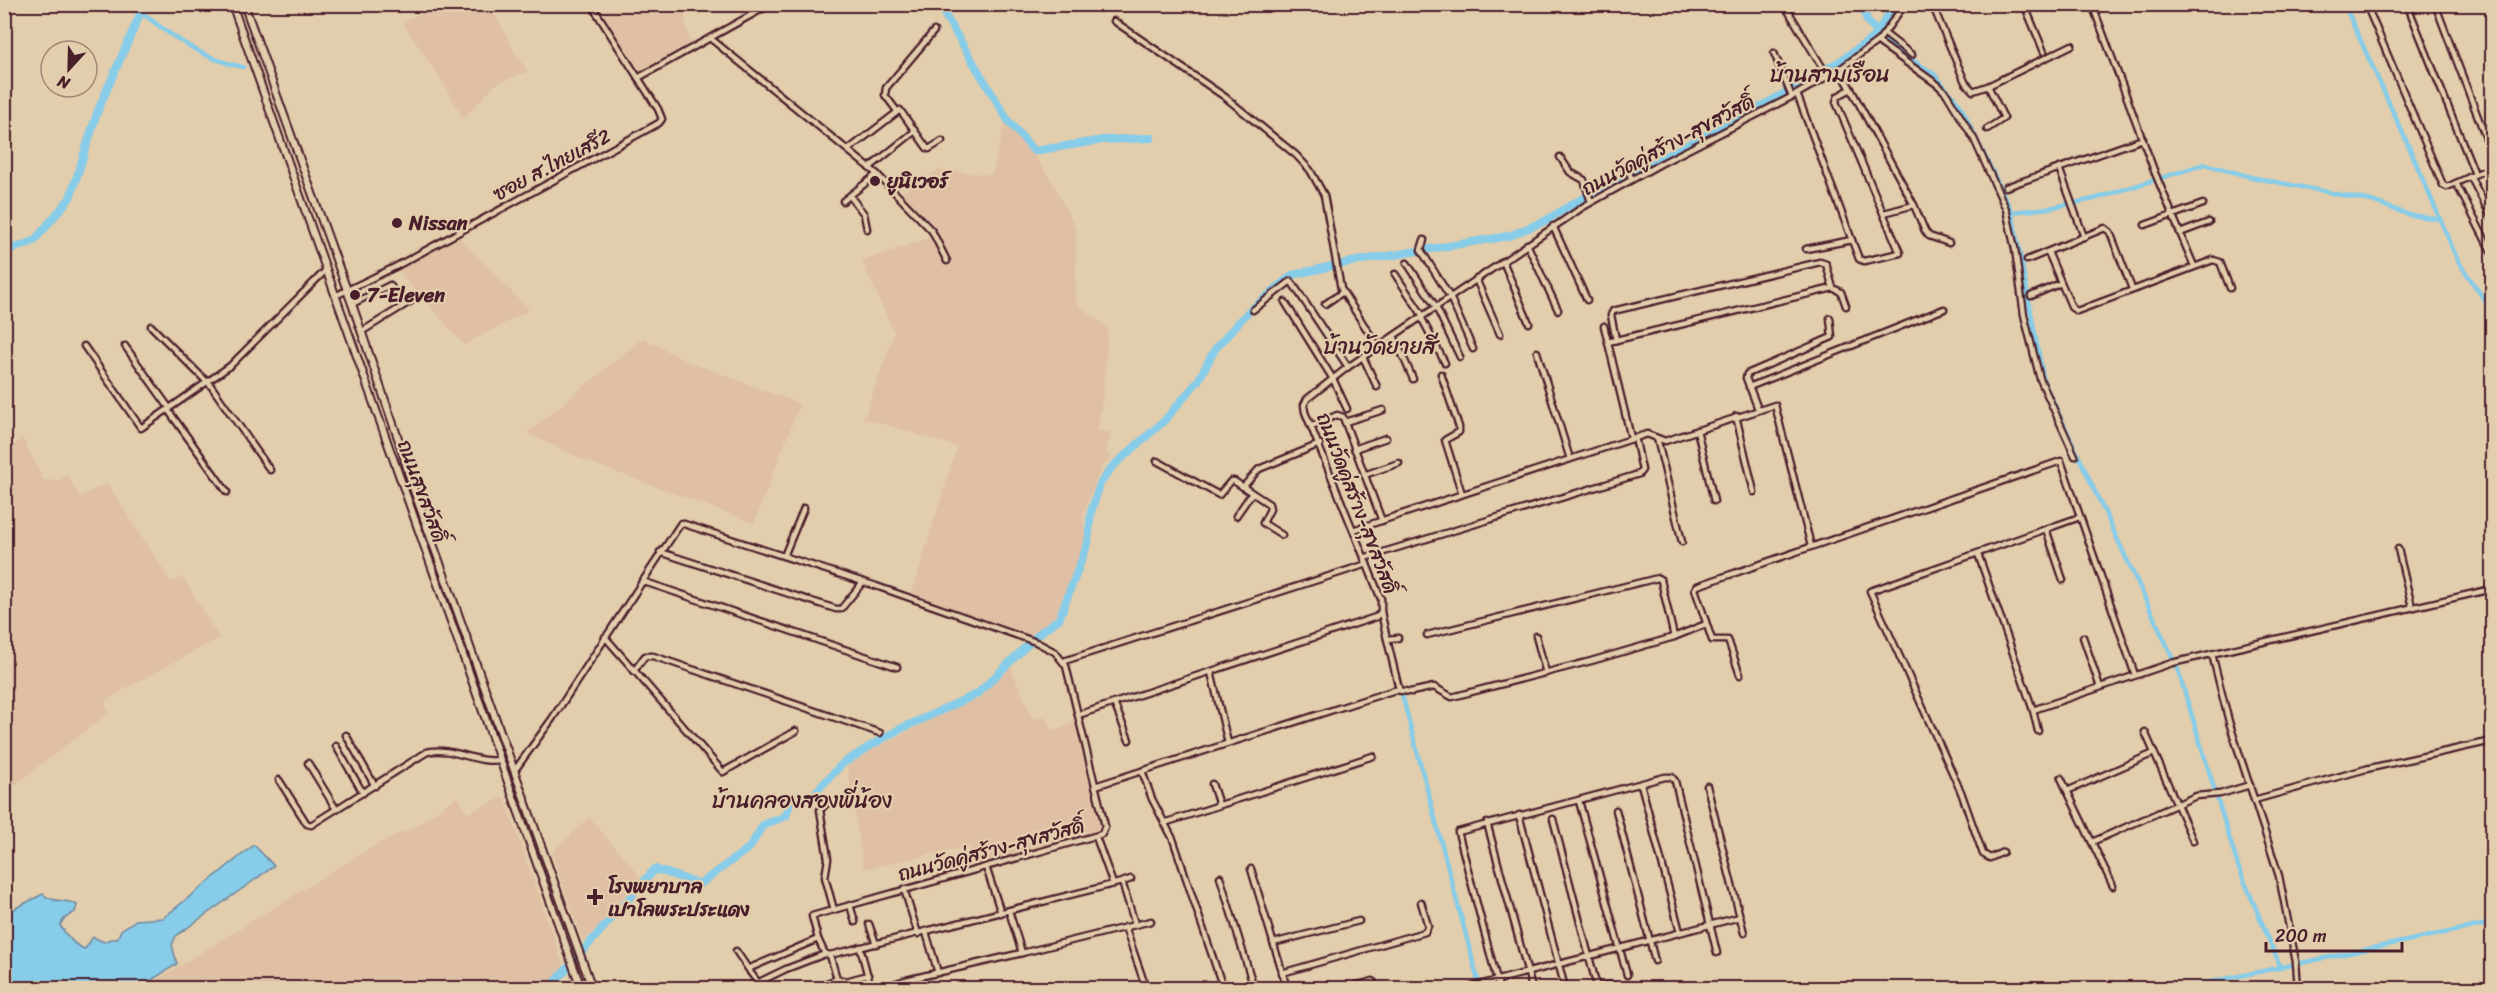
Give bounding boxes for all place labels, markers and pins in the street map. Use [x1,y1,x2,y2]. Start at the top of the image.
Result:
place label: ยูนิเวอร์ [886,164,952,199]
marker: ยูนิเวอร์ [868,174,882,188]
place label: Nissan [408,206,468,241]
marker: Nissan [390,216,404,230]
place label: 7-Eleven [367,278,445,313]
marker: 7-Eleven [348,288,362,302]
place label: โรงพยาบาล เปาโลพระประแดง [608,869,750,927]
marker: โรงพยาบาล เปาโลพระประแดง [586,888,604,906]

